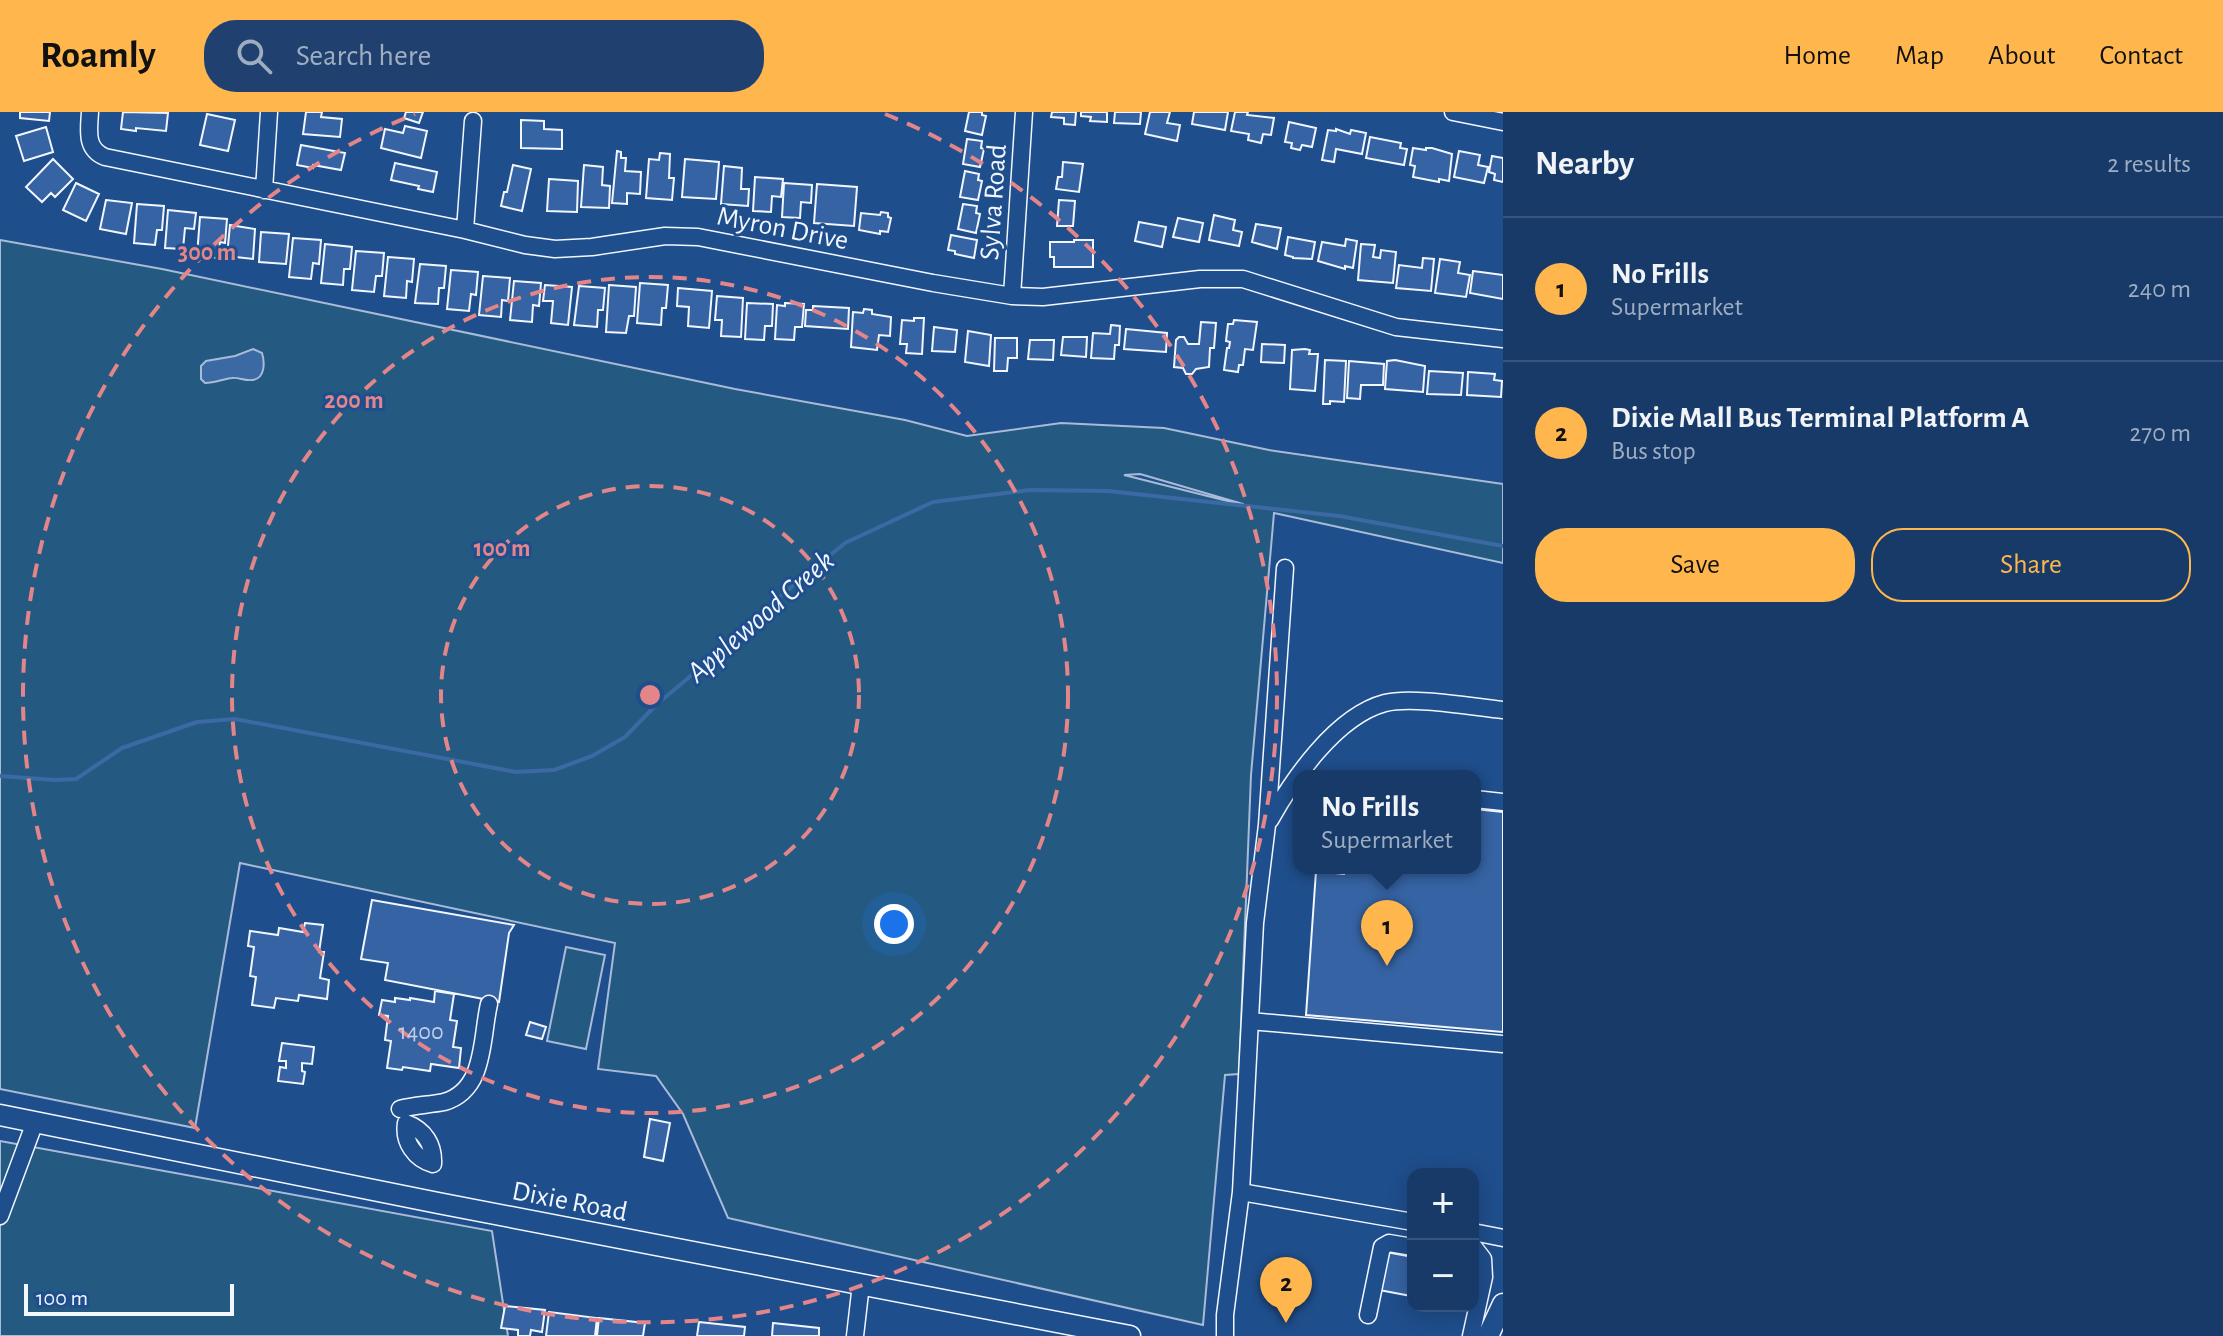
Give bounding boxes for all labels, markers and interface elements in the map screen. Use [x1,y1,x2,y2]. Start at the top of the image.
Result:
search box [204,20,764,92]
icon: search [232,34,276,78]
text: Roamly [40,37,156,75]
text: Search here [296,41,431,71]
text: Home [1784,42,1851,70]
text: Map [1895,42,1944,70]
text: About [1988,42,2056,70]
text: Contact [2100,42,2183,70]
street label: Sylva Road [976,143,1012,261]
text: Nearby [1535,147,1634,181]
text: 2 results [2107,151,2191,177]
street label: Myron Drive [715,203,851,255]
text: 300 m [178,241,236,265]
text: No Frills [1611,259,1709,289]
text: 1 [1556,276,1566,302]
text: 240 m [2128,276,2191,302]
text: Supermarket [1611,294,1743,320]
text: 200 m [324,389,384,413]
text: Dixie Mall Bus Terminal Platform A [1611,403,2029,433]
text: 2 [1555,420,1567,446]
text: 270 m [2130,420,2191,446]
text: Bus stop [1611,438,1696,464]
button: Save [1535,528,1855,602]
button: Share [1871,528,2191,602]
text: 100 m [474,537,530,561]
water label: Applewood Creek [681,545,840,689]
centre of rings [636,681,664,709]
popup [1293,770,1481,874]
text: No Frills [1321,792,1419,822]
text: Supermarket [1321,827,1453,853]
pin: 1 [1361,900,1413,966]
your location [874,904,914,944]
house number: 1400 [398,1020,444,1044]
map controls [1407,1168,1479,1312]
button: + [1407,1168,1479,1240]
street label: Dixie Road [509,1177,630,1227]
button: − [1407,1240,1479,1312]
pin: 2 [1260,1257,1312,1323]
scale bar [24,1280,234,1316]
text: 100 m [36,1287,88,1309]

